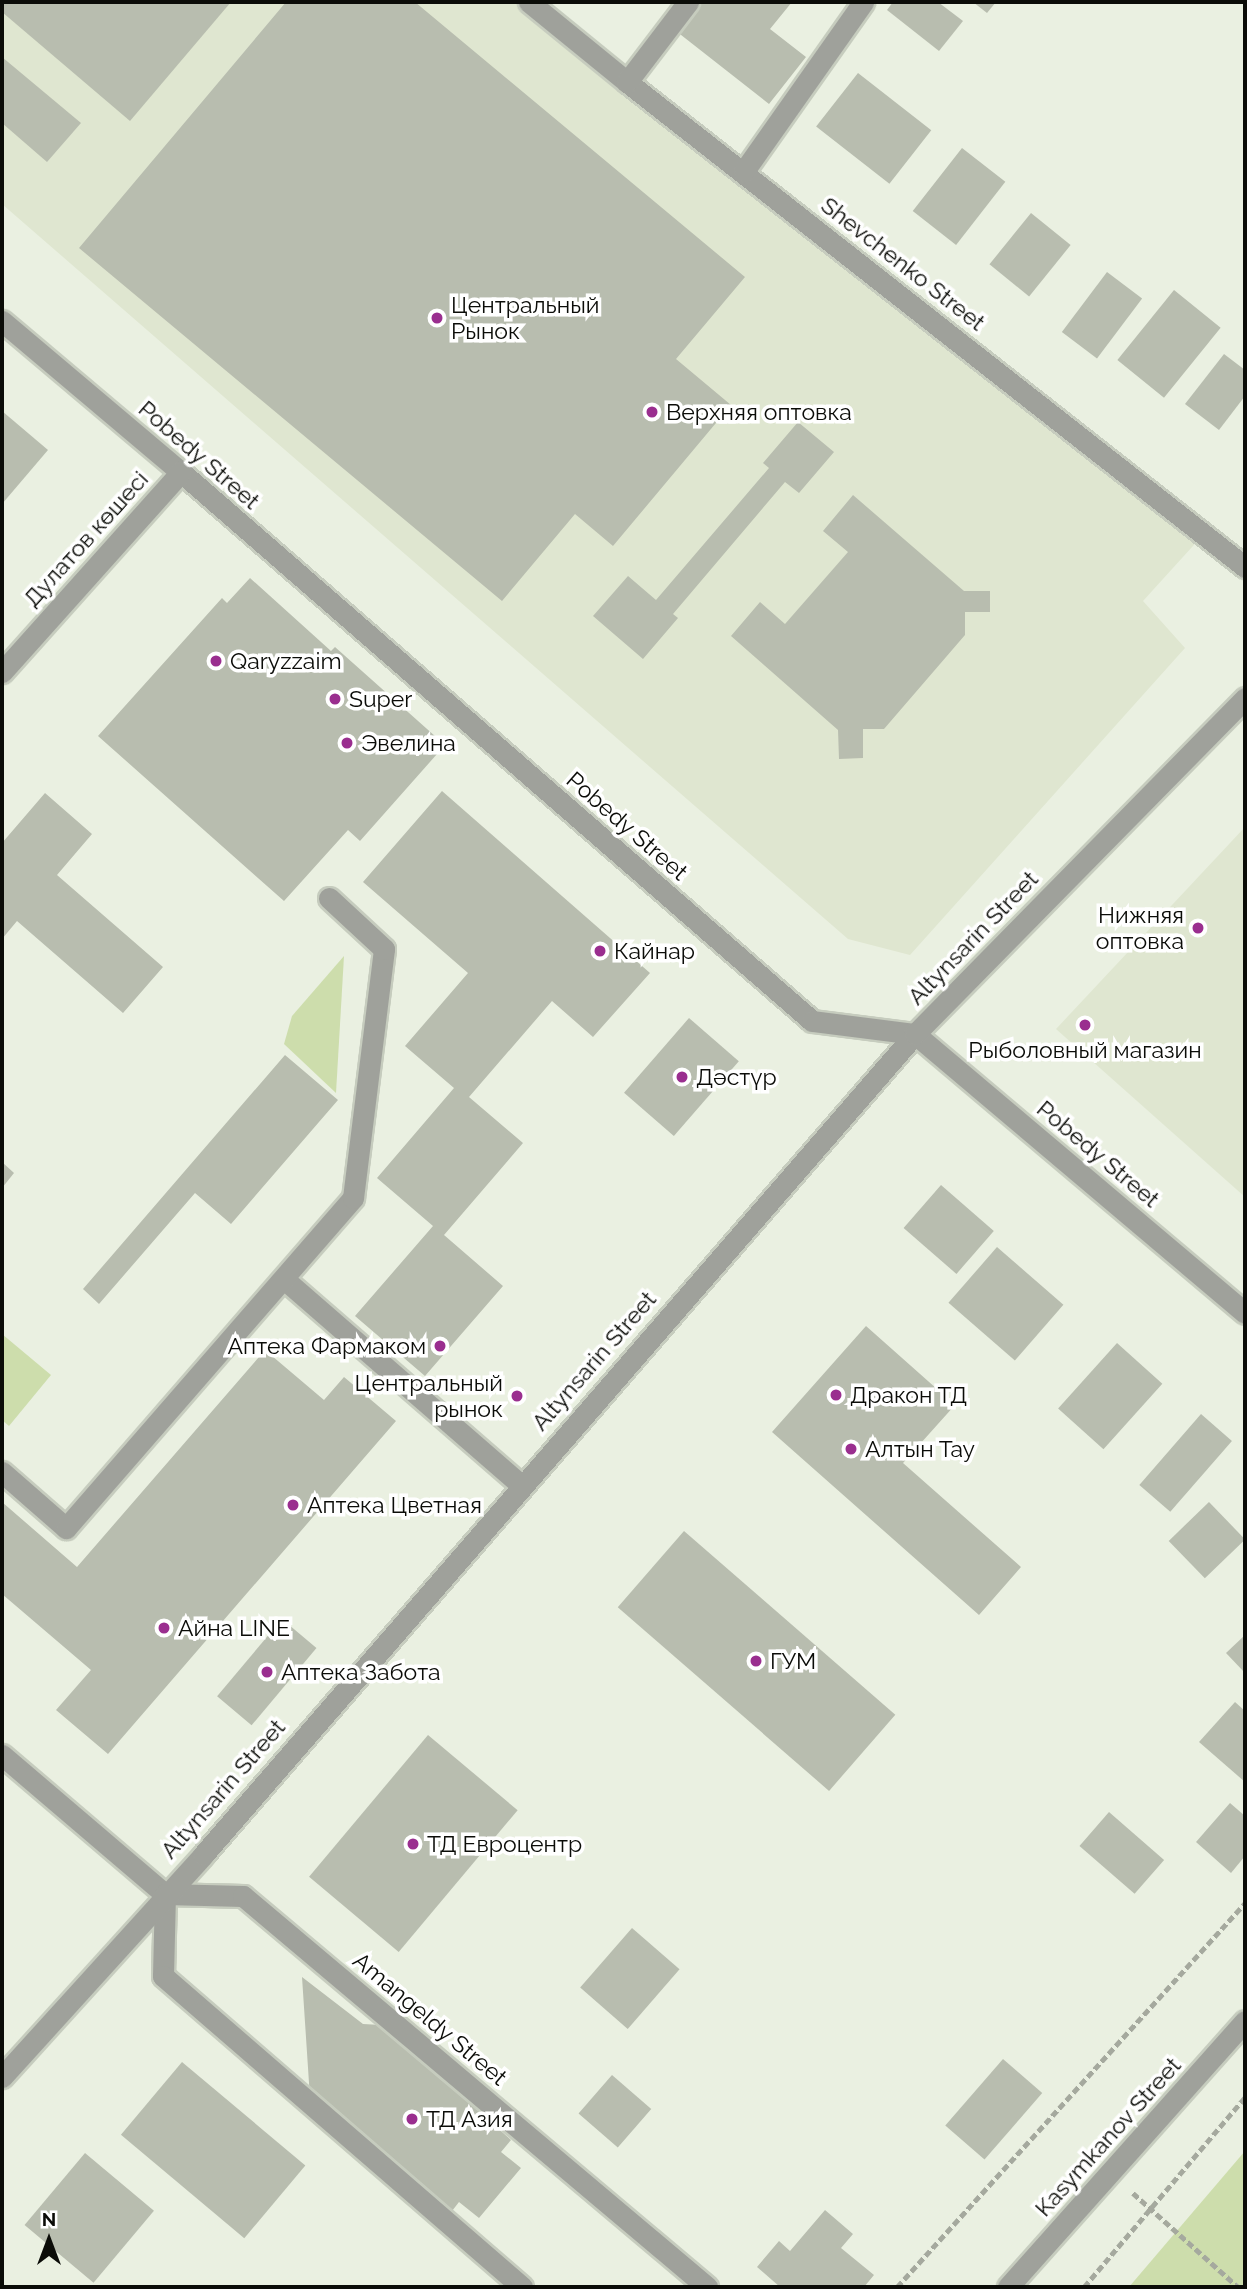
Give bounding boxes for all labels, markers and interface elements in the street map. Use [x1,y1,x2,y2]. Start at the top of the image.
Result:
street label: Shevchenko Street [816,191,990,337]
place label: Центральный Рынок [451,291,599,345]
marker: Центральный Рынок [429,310,445,326]
street label: Pobedy Street [133,395,265,515]
place label: Верхняя оптовка [666,398,852,426]
marker: Верхняя оптовка [644,404,660,420]
street label: Дулатов көшесі [18,466,154,612]
place label: Qaryzzaim [230,647,342,675]
marker: Qaryzzaim [208,653,224,669]
place label: Super [349,685,412,713]
marker: Super [327,691,343,707]
place label: Эвелина [361,729,456,757]
marker: Эвелина [339,735,355,751]
street label: Pobedy Street [561,766,693,886]
street label: Altynsarin Street [902,865,1044,1011]
place label: Нижняя оптовка [1096,901,1184,955]
marker: Нижняя оптовка [1190,920,1206,936]
place label: Кайнар [614,937,695,965]
marker: Кайнар [592,943,608,959]
marker: Рыболовный магазин [1077,1017,1093,1033]
place label: Рыболовный магазин [968,1036,1202,1064]
place label: Дәстүр [696,1063,777,1091]
marker: Дәстүр [674,1069,690,1085]
street label: Pobedy Street [1031,1095,1165,1213]
street label: Altynsarin Street [526,1286,662,1436]
place label: Аптека Фармаком [228,1332,426,1360]
marker: Аптека Фармаком [432,1338,448,1354]
place label: Центральный рынок [355,1369,503,1423]
place label: Дракон ТД [850,1381,968,1409]
marker: Дракон ТД [828,1387,844,1403]
marker: Центральный рынок [509,1388,525,1404]
place label: Алтын Тау [865,1435,976,1463]
marker: Алтын Тау [843,1441,859,1457]
place label: Аптека Цветная [307,1491,482,1519]
marker: Аптека Цветная [285,1497,301,1513]
place label: Айна LINE [178,1614,290,1642]
marker: Айна LINE [156,1620,172,1636]
place label: ГУМ [770,1647,816,1675]
marker: ГУМ [748,1653,764,1669]
place label: Аптека Забота [281,1658,441,1686]
marker: Аптека Забота [259,1664,275,1680]
street label: Altynsarin Street [155,1714,291,1864]
place label: ТД Евроцентр [427,1830,582,1858]
marker: ТД Евроцентр [405,1836,421,1852]
street label: Amangeldy Street [347,1946,513,2092]
street label: Kasymkanov Street [1029,2052,1187,2222]
place label: ТД Азия [426,2105,513,2133]
marker: ТД Азия [404,2111,420,2127]
north arrow [14,2205,84,2275]
text: N [42,2208,56,2230]

